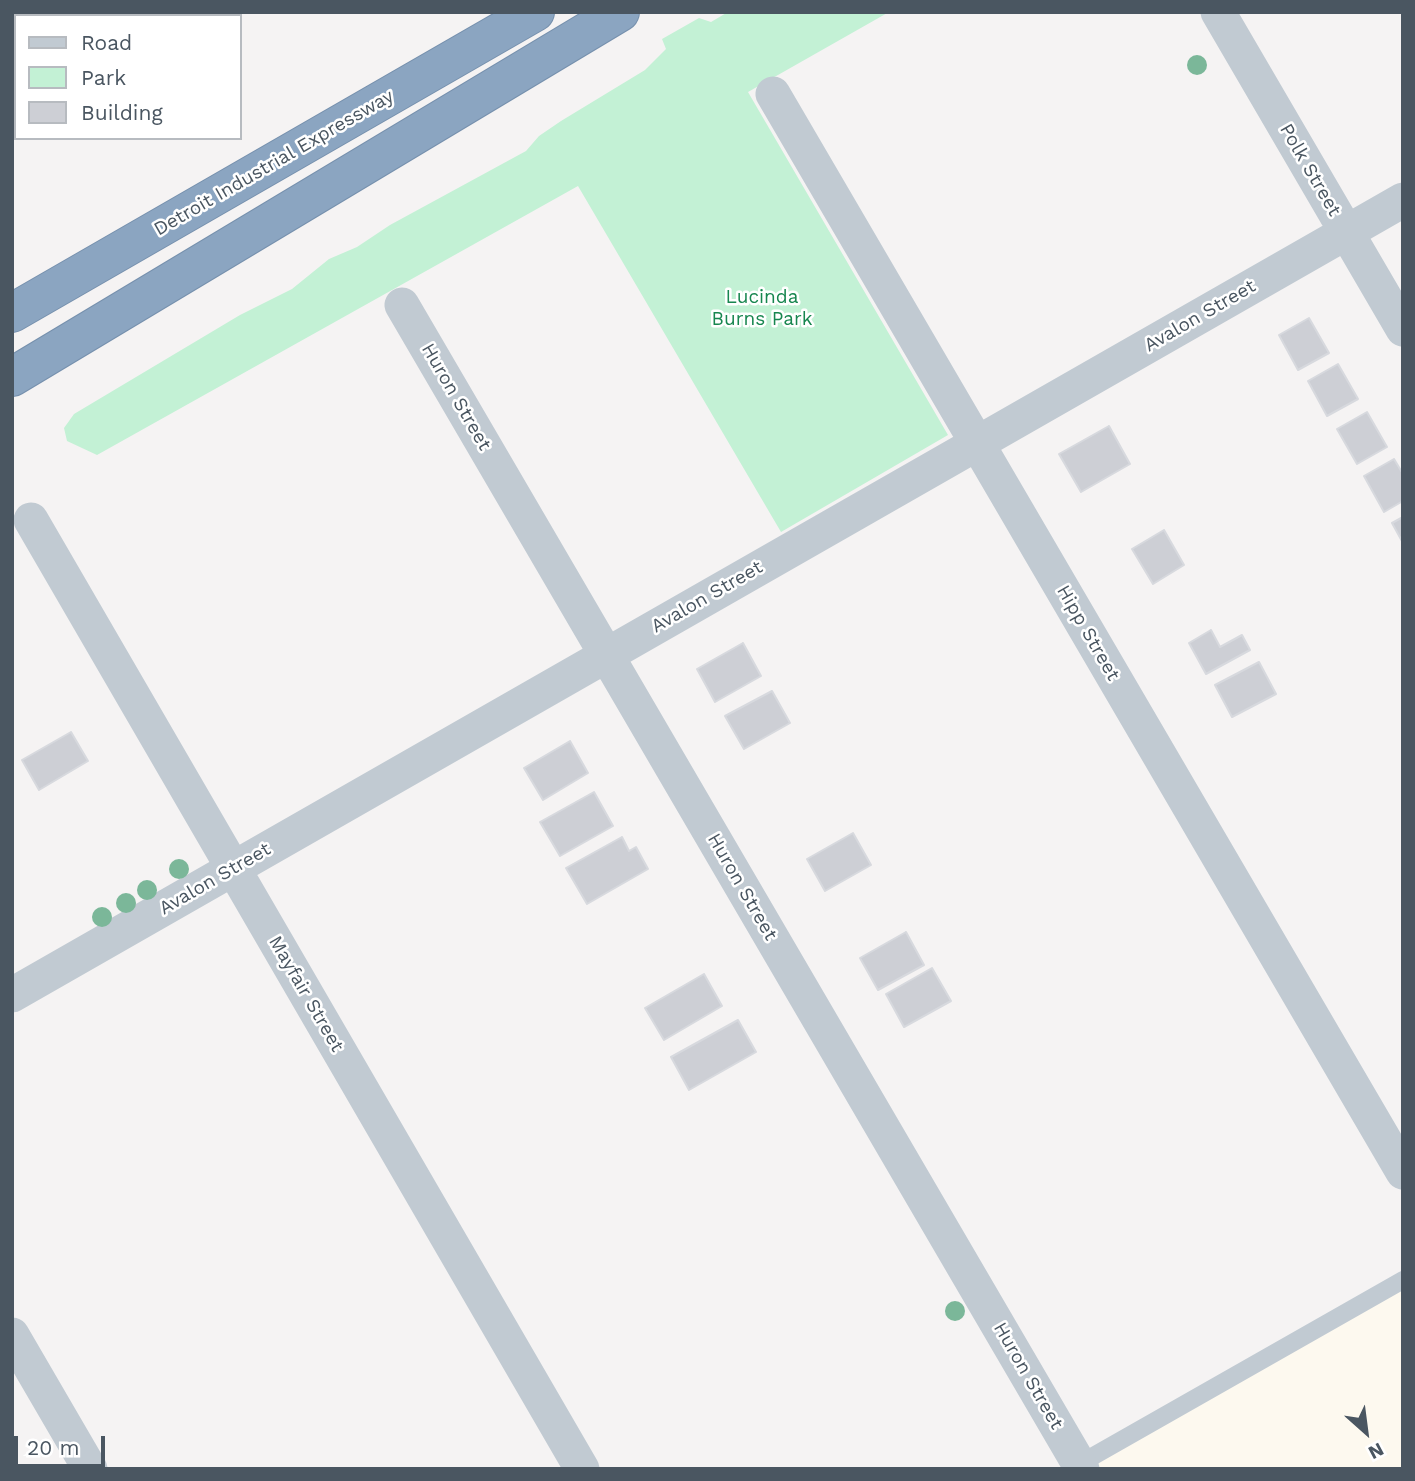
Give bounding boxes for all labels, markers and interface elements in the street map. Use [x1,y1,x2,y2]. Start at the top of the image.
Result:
legend [14,14,242,140]
text: Road [81,30,132,55]
text: Park [81,65,126,90]
street label: Detroit Industrial Expressway [150,85,398,241]
text: Building [81,100,163,125]
street label: Polk Street [1274,120,1346,220]
street label: Avalon Street [1140,275,1260,357]
park label: Lucinda Burns Park [711,286,813,330]
street label: Huron Street [416,339,496,455]
street label: Avalon Street [647,556,767,638]
street label: Hipp Street [1052,581,1124,685]
street label: Huron Street [702,829,782,945]
street label: Avalon Street [155,838,275,920]
street label: Mayfair Street [264,932,348,1056]
street label: Huron Street [988,1318,1068,1434]
north arrow [1331,1397,1401,1467]
scale bar [18,1422,108,1466]
text: 20 m [27,1435,79,1460]
text: N [1364,1438,1388,1464]

